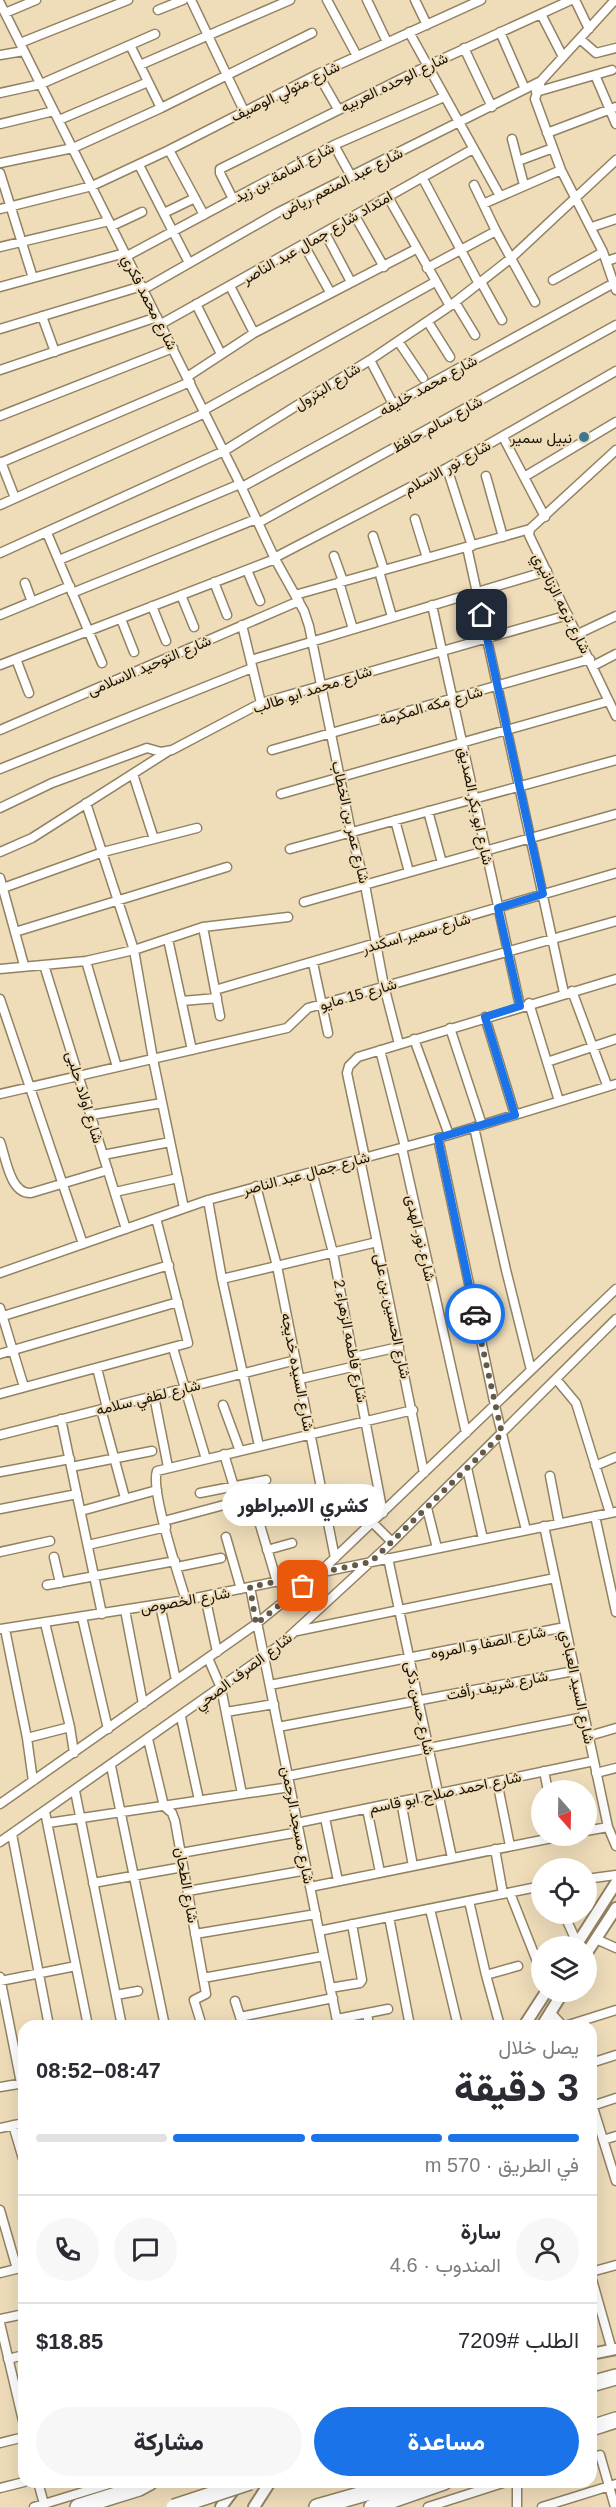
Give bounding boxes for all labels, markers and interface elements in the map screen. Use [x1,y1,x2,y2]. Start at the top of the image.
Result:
street label: شارع الوحده العربيه [337,49,452,118]
street label: شارع متولي الوصيف [228,57,345,129]
street label: شارع أسامة بن زيد [231,138,338,208]
street label: شارع عبد المنعم رياض [277,144,407,223]
street label: امتداد شارع جمال عبد الناصر [238,187,397,290]
street label: شارع محمد فكري [114,252,181,355]
street label: شارع محمد خليفه [376,351,481,421]
street label: شارع البترول [291,359,365,416]
street label: شارع سالم حافظ [389,392,487,458]
place label: نبيل سمير [509,429,572,447]
marker: نبيل سمير [577,430,591,444]
street label: شارع نور الاسلام [401,436,495,500]
street label: شارع ترعه الزنانيري [525,550,595,659]
pin [456,589,507,640]
icon: home [465,598,498,631]
street label: شارع التوحيد الاسلامى [85,631,215,702]
street label: شارع محمد ابو طالب [250,662,375,719]
street label: شارع مكه المكرمة [378,682,485,731]
street label: شارع ابو بكر الصديق [452,746,497,867]
street label: شارع عمر بن الخطاب [326,759,373,886]
street label: شارع سمير اسكندر [359,909,473,960]
street label: شارع 15 مايو [318,975,399,1016]
street label: شارع اولاد حلبى [60,1049,107,1146]
street label: شارع جمال عبد الناصر [240,1148,372,1201]
street label: شارع نور الهدى [400,1193,439,1284]
street label: شارع الحسين بن على [368,1252,415,1381]
street label: شارع فاطمه الزهراء 2 [328,1278,371,1405]
courier [445,1284,505,1344]
icon: car [459,1298,492,1331]
street label: شارع السيده خديجه [275,1311,318,1433]
street label: شارع لطفي سلامه [94,1376,203,1423]
callout: كشري الامبراطور [222,1484,384,1526]
text: كشري الامبراطور [238,1494,368,1516]
pin [277,1560,328,1611]
icon: bag [286,1569,319,1602]
street label: شارع الخصوص [139,1584,232,1619]
street label: شارع الصفا و المروه [429,1622,548,1664]
street label: شارع الصرف الصحي [191,1629,298,1717]
street label: شارع السيد العبادي [553,1629,598,1747]
street label: شارع حسن ذكى [399,1660,438,1757]
street label: شارع شريف رأفت [445,1667,550,1706]
street label: شارع مسجد الرحمن [275,1765,318,1886]
street label: شارع احمد صلاح ابو قاسم [367,1768,523,1819]
north arrow [531,1780,597,1846]
map controls [531,1780,597,2002]
street label: شارع الطحان [169,1846,202,1925]
button: locate [531,1858,597,1924]
button: layers [531,1936,597,2002]
text: يصل خلال [498,2036,579,2058]
text: 08:47–08:52 [36,2058,161,2083]
text: 3 دقيقة [454,2066,579,2109]
text: في الطريق · 570 m [425,2154,579,2176]
button: phone [36,2218,99,2281]
button: chat [114,2218,177,2281]
button: person [516,2218,579,2281]
text: سارة [460,2219,501,2244]
text: المندوب · 4.6 [390,2254,501,2276]
text: الطلب #7209 [458,2328,579,2353]
text: $18.85 [36,2329,103,2354]
button: مشاركة [36,2407,302,2476]
button: مساعدة [314,2407,579,2476]

